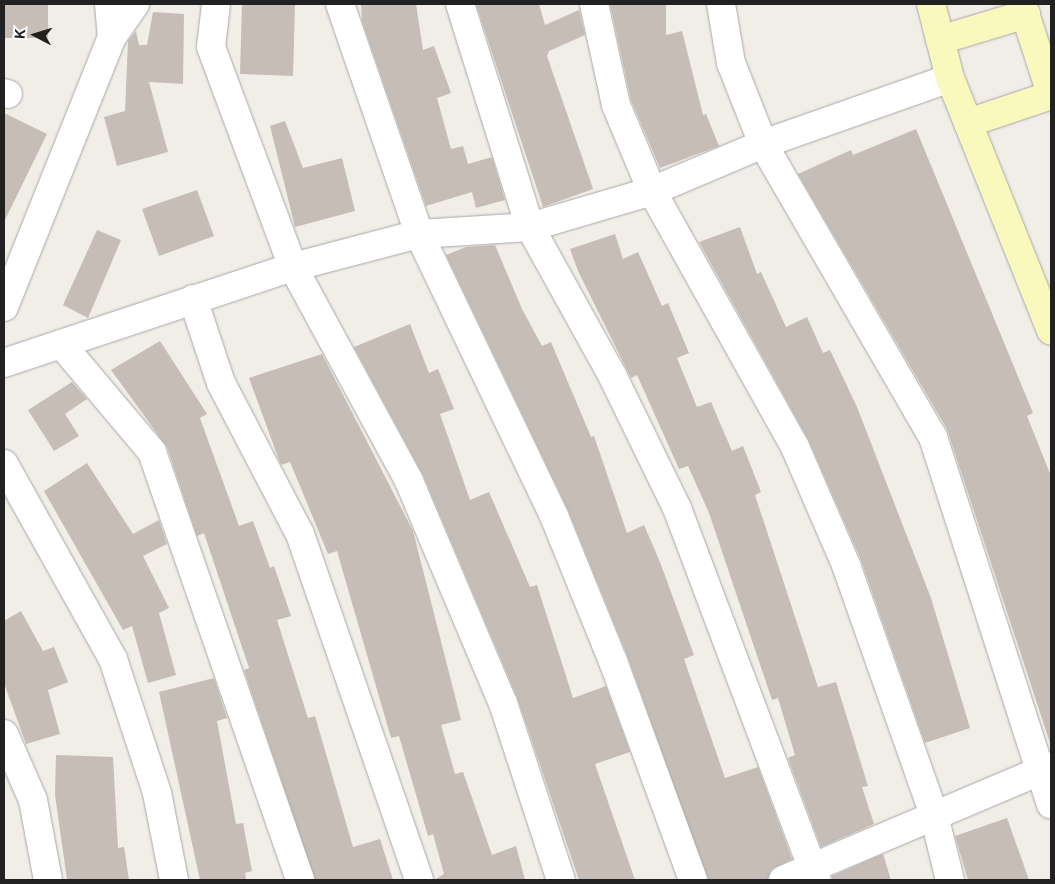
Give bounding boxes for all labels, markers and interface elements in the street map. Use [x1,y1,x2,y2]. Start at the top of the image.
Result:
north arrow [10,10,60,60]
text: K [11,28,28,39]

